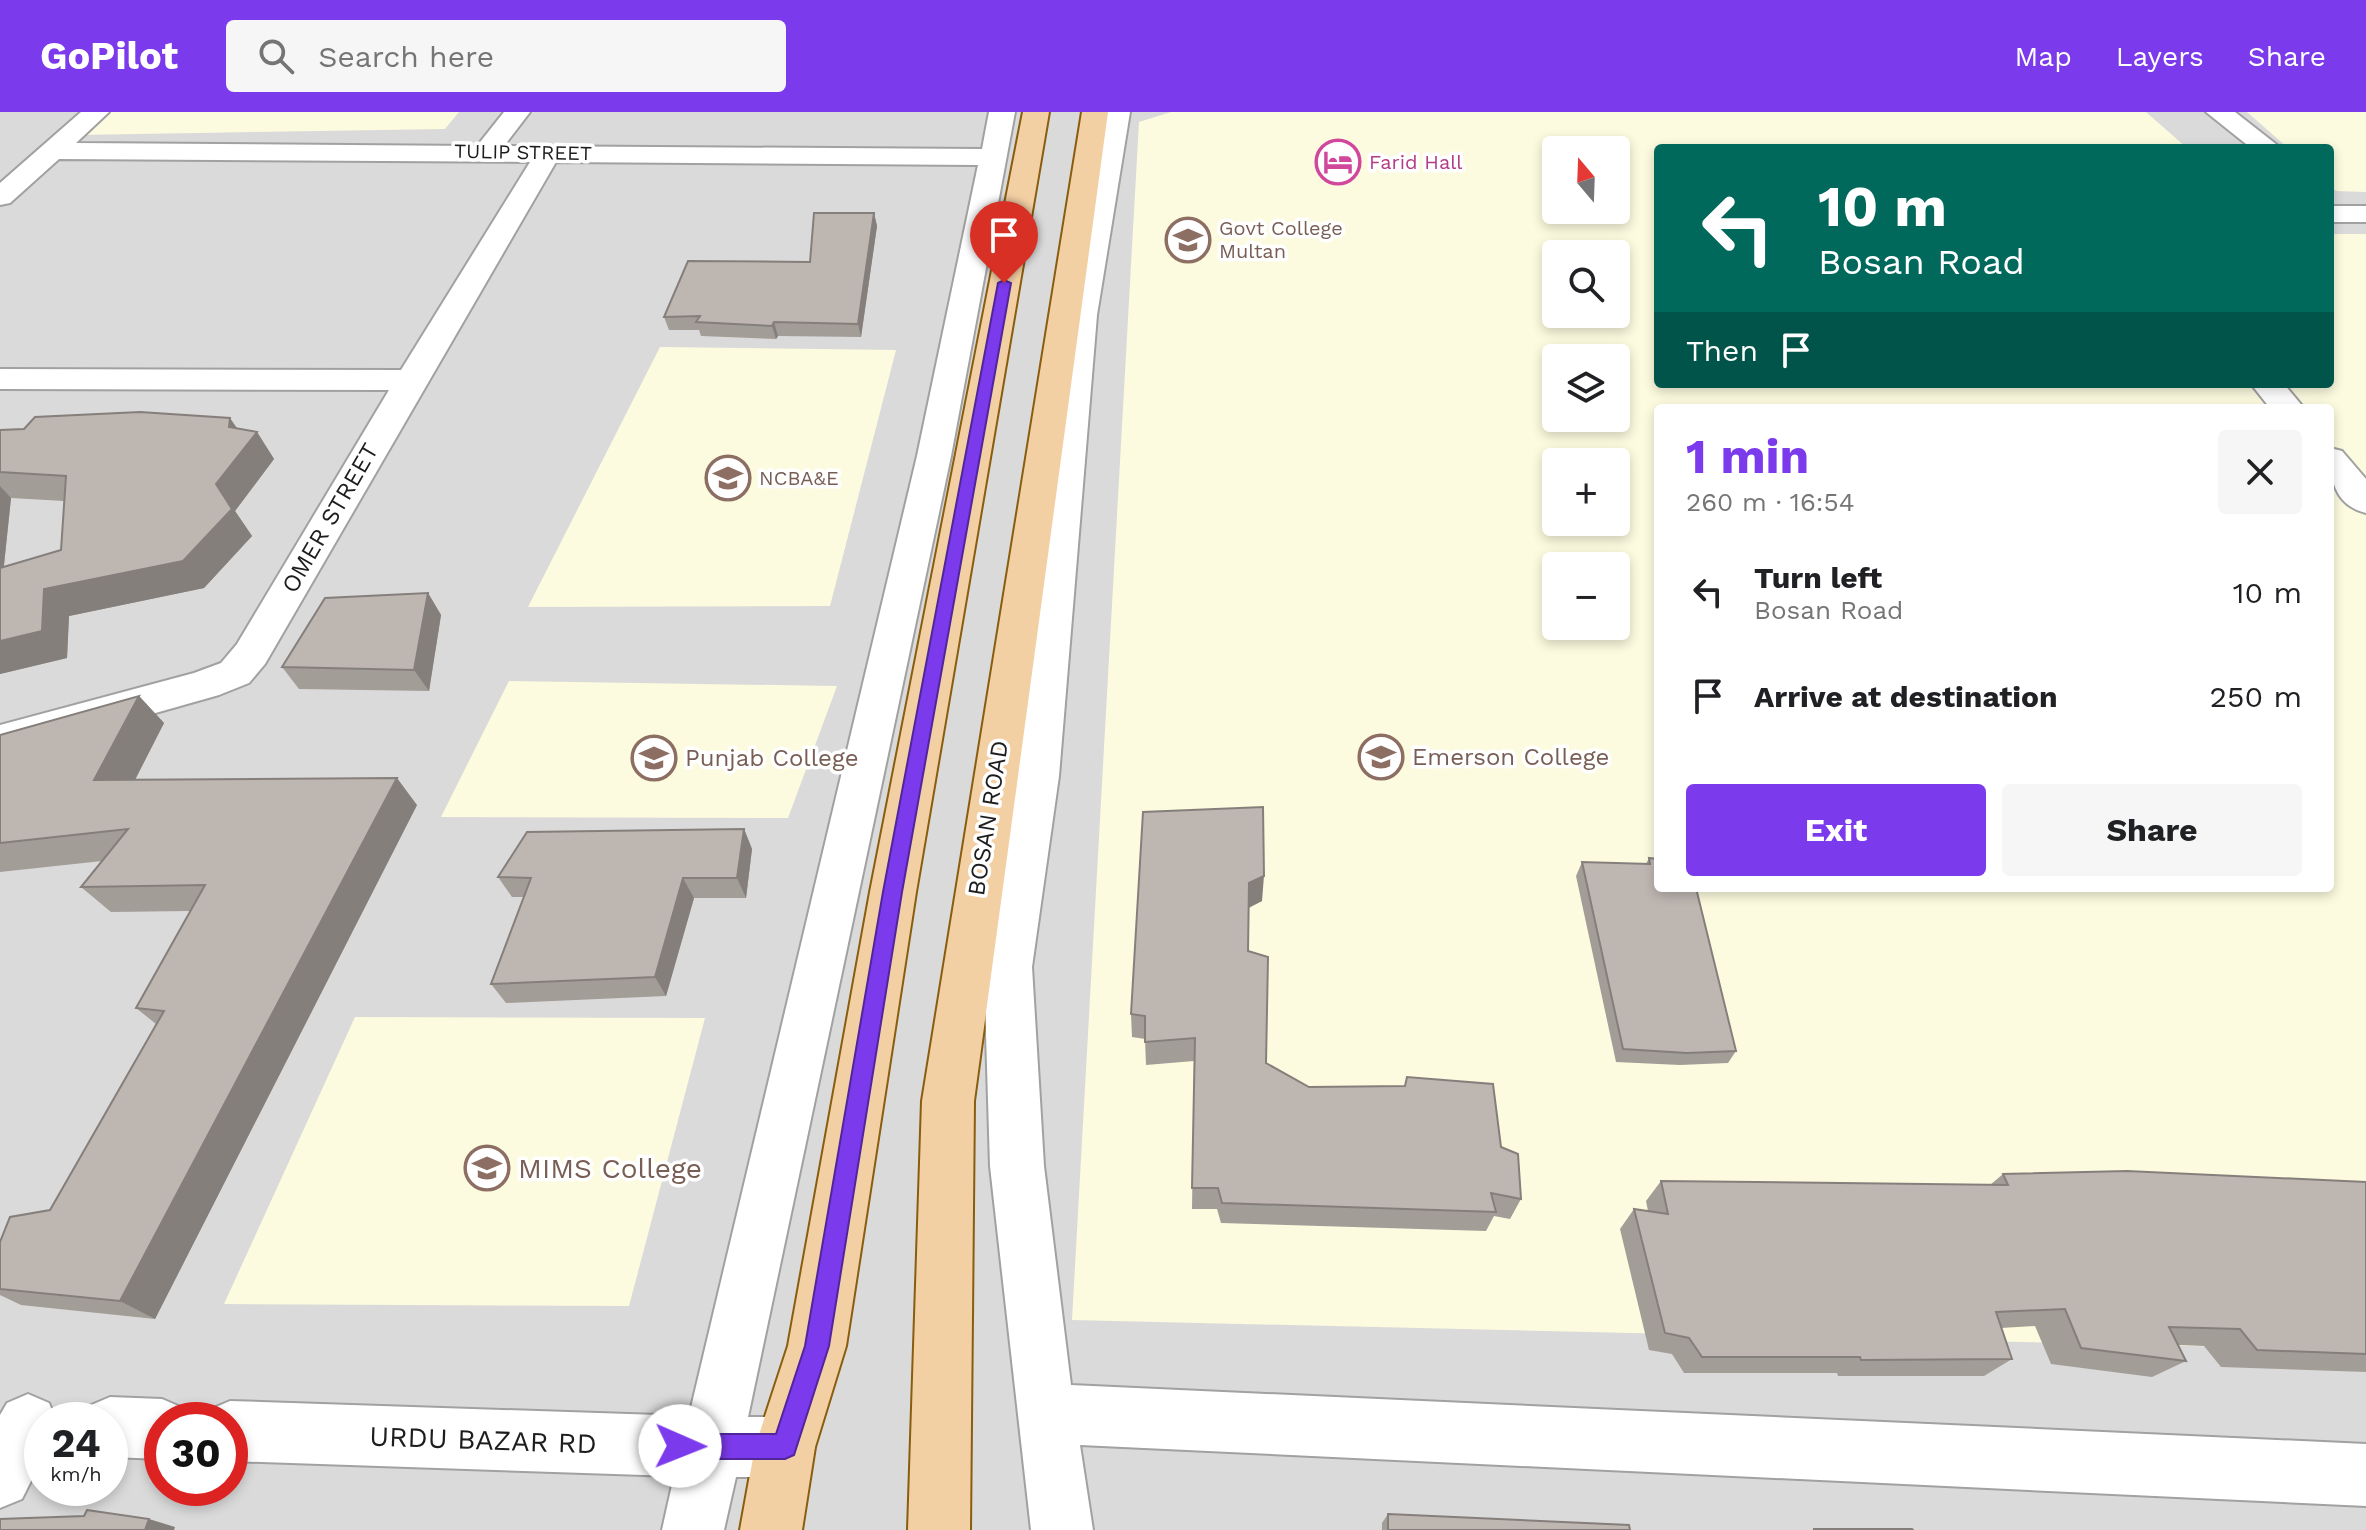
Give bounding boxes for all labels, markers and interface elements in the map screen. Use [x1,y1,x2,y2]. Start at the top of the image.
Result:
search box [226,20,786,92]
text: GoPilot [40,34,178,78]
icon: search [254,34,298,78]
text: Search here [318,39,494,74]
text: Map [2015,40,2072,73]
text: Layers [2116,40,2204,73]
text: Share [2248,40,2326,73]
north arrow [1542,136,1630,224]
map controls [1542,136,1630,640]
hotel icon: Farid Hall [1314,138,1362,186]
street label: TULIP STREET [454,139,592,165]
place label: Farid Hall [1369,150,1462,174]
text: 10 m [1818,174,1947,240]
icon: left [1686,176,1790,280]
pin [970,201,1038,283]
icon: arrive [982,213,1026,257]
school or university icon: Govt College Multan [1164,216,1212,264]
place label: Govt College Multan [1219,216,1343,263]
button: search [1542,240,1630,328]
text: Bosan Road [1818,241,2025,283]
icon: arrive [1774,328,1818,372]
text: Then [1686,333,1758,368]
button: layers [1542,344,1630,432]
text: 1 min [1686,428,1809,485]
button: close [2218,430,2302,514]
street label: OMER STREET [276,438,384,598]
button: + [1542,448,1630,536]
school or university icon: NCBA&E [704,454,752,502]
place label: NCBA&E [759,466,839,490]
text: 260 m · 16:54 [1686,487,1855,517]
button: − [1542,552,1630,640]
text: Turn left [1754,560,1882,595]
icon: left [1686,570,1730,614]
text: 10 m [2233,575,2302,610]
text: Bosan Road [1754,595,1903,625]
icon: arrive [1686,674,1730,718]
text: Arrive at destination [1754,679,2058,714]
text: 250 m [2210,679,2302,714]
school or university icon: Emerson College [1357,733,1405,781]
school or university icon: Punjab College [630,734,678,782]
street label: BOSAN ROAD [962,738,1014,898]
place label: Emerson College [1412,743,1609,771]
place label: Punjab College [685,744,859,772]
button: Exit [1686,784,1986,876]
button: Share [2002,784,2302,876]
school or university icon: MIMS College [463,1144,511,1192]
place label: MIMS College [518,1152,702,1185]
speed limit sign: 30 [144,1402,248,1506]
position arrow [638,1404,722,1488]
text: 24 [51,1420,101,1467]
street label: URDU BAZAR RD [369,1420,597,1460]
text: km/h [50,1462,102,1486]

